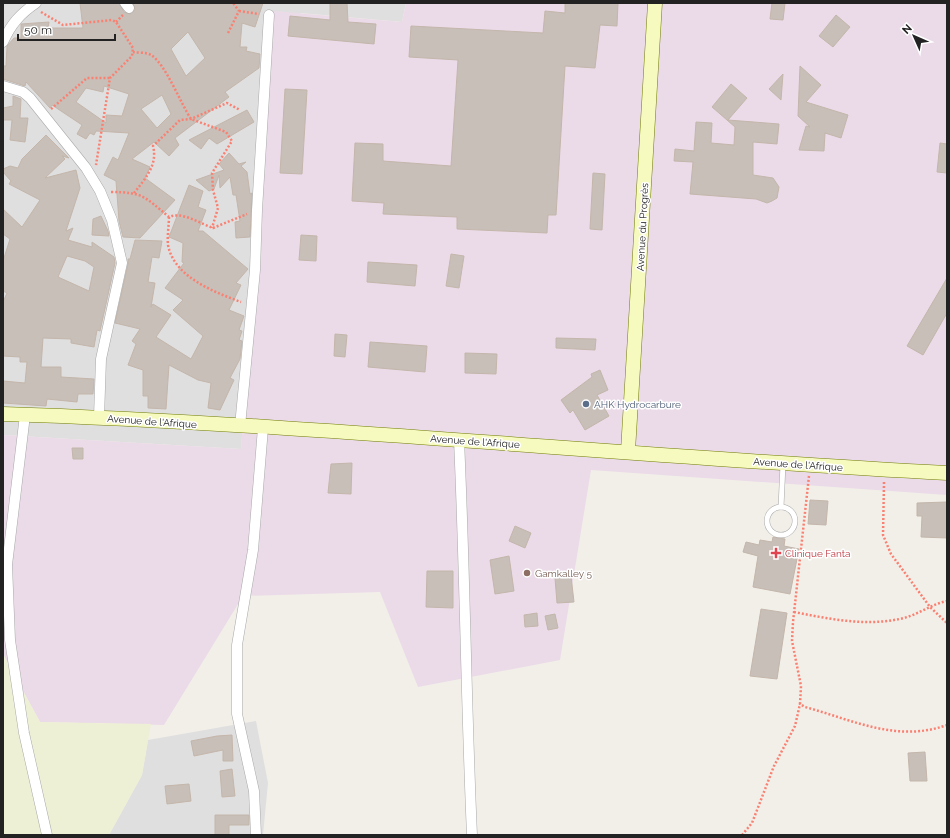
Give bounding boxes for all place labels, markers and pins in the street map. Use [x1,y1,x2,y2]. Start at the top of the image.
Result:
marker: AHK Hydrocarbure [581,399,591,409]
place label: AHK Hydrocarbure [594,399,681,410]
marker: Clinique Fanta [770,547,782,559]
place label: Clinique Fanta [785,548,851,559]
marker: Gamkalley 5 [522,568,532,578]
place label: Gamkalley 5 [535,568,592,579]

